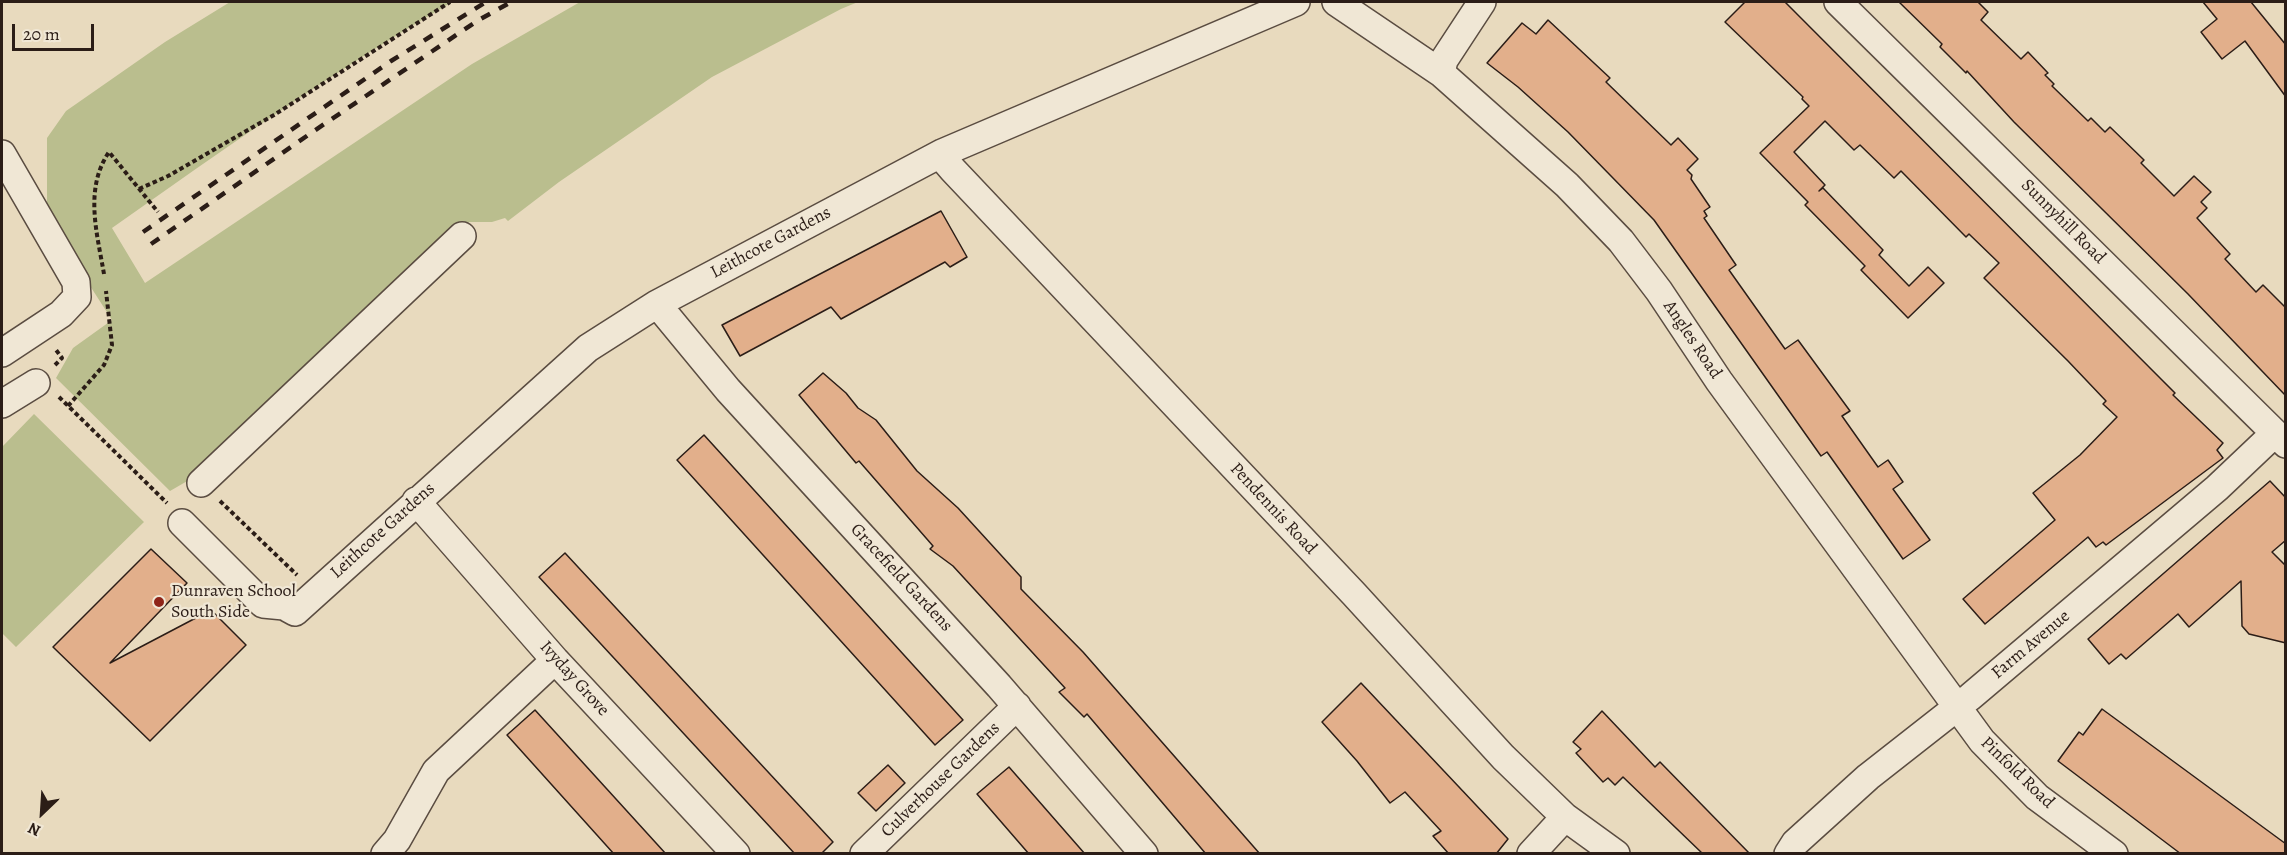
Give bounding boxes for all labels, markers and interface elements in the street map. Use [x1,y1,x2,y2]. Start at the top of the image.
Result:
scale bar [15,12,98,50]
text: 20 m [23,22,60,46]
street label: Sunnyhill Road [2016,175,2110,269]
street label: Leithcote Gardens [707,202,835,284]
street label: Angles Road [1658,297,1726,383]
street label: Pendennis Road [1225,459,1321,559]
street label: Leithcote Gardens [326,478,440,584]
street label: Gracefield Gardens [845,519,957,637]
place label: Dunraven School South Side [171,581,296,624]
marker: Dunraven School South Side [152,595,166,609]
street label: Farm Avenue [1987,606,2075,684]
street label: Ivyday Grove [535,637,613,721]
street label: Culverhouse Gardens [877,718,1005,842]
street label: Pinfold Road [1976,732,2058,814]
north arrow [12,783,72,843]
text: N [24,817,44,842]

